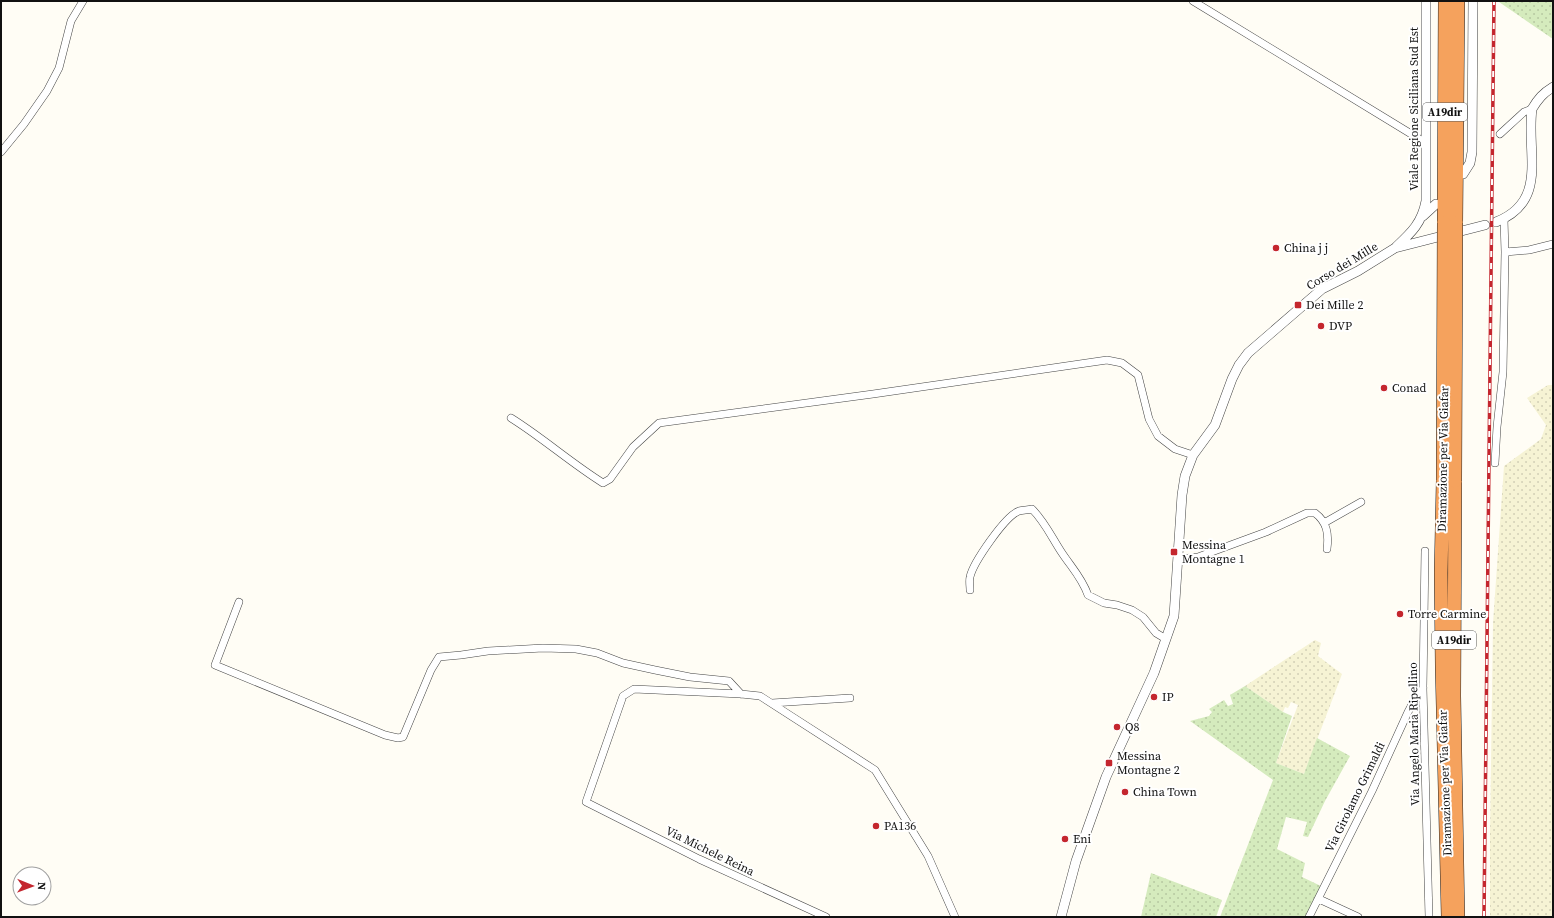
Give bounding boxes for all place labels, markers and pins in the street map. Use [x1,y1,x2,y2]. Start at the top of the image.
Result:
place label: China j j [1284,240,1328,256]
marker: China j j [1271,243,1281,253]
place label: Dei Mille 2 [1306,297,1363,313]
marker: Dei Mille 2 [1293,300,1303,310]
place label: DVP [1329,318,1352,334]
marker: DVP [1316,321,1326,331]
place label: Conad [1392,380,1427,396]
marker: Conad [1379,383,1389,393]
place label: Messina Montagne 1 [1182,537,1245,567]
marker: Messina Montagne 1 [1169,547,1179,557]
place label: Torre Carmine [1408,606,1486,622]
marker: Torre Carmine [1395,609,1405,619]
place label: IP [1162,689,1174,705]
marker: IP [1149,692,1159,702]
place label: Q8 [1125,719,1139,735]
marker: Q8 [1112,722,1122,732]
place label: Messina Montagne 2 [1117,748,1180,778]
marker: Messina Montagne 2 [1104,758,1114,768]
place label: China Town [1133,784,1197,800]
marker: China Town [1120,787,1130,797]
place label: PA136 [884,818,916,834]
marker: PA136 [871,821,881,831]
place label: Eni [1073,831,1092,847]
marker: Eni [1060,834,1070,844]

